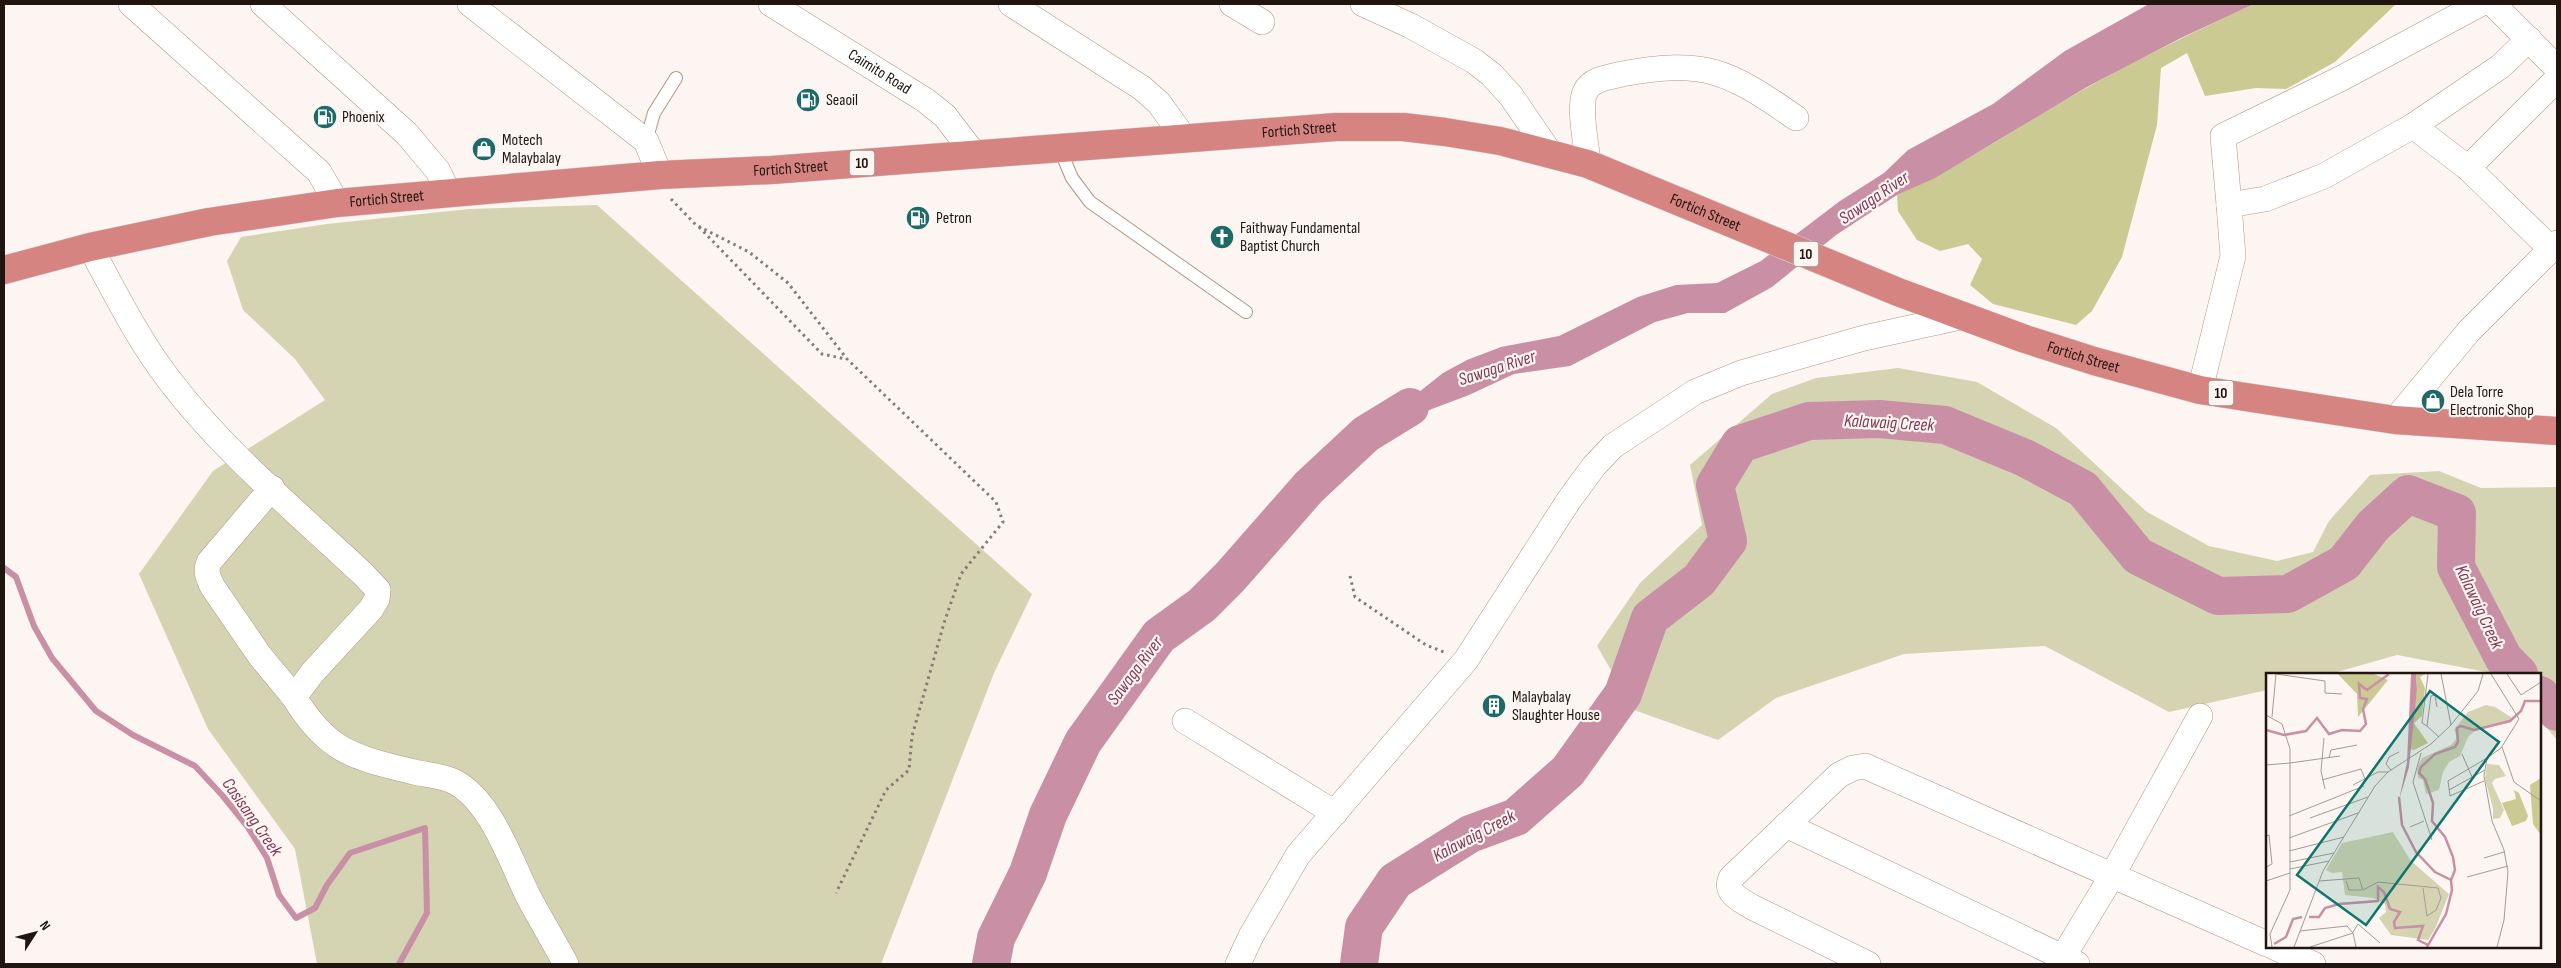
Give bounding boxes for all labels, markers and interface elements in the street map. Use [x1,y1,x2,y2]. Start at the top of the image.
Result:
street label: Caimito Road [845,45,915,98]
fuel station icon: Seaoil [795,87,821,113]
place label: Seaoil [826,91,858,110]
fuel station icon: Phoenix [312,104,338,130]
place label: Phoenix [342,108,385,127]
street label: Fortich Street [1261,117,1337,142]
place label: Motech Malaybalay [502,131,561,168]
shop icon: Motech Malaybalay [471,136,497,162]
road number: 10 [850,150,874,176]
street label: Fortich Street [753,156,829,180]
water label: Sawaga River [1835,167,1914,229]
street label: Fortich Street [349,186,425,211]
street label: Fortich Street [1667,189,1744,236]
fuel station icon: Petron [905,205,931,231]
place label: Petron [936,209,972,228]
place label: Faithway Fundamental Baptist Church [1240,219,1360,256]
church icon: Faithway Fundamental Baptist Church [1209,224,1235,250]
road number: 10 [1794,242,1818,266]
street label: Fortich Street [2045,337,2122,377]
water label: Sawaga River [1456,345,1539,390]
road number: 10 [2208,380,2234,406]
place label: Dela Torre Electronic Shop [2450,383,2534,420]
shop icon: Dela Torre Electronic Shop [2420,388,2446,414]
water label: Kalawaig Creek [1843,410,1936,436]
water label: Kalawaig Creek [2450,562,2508,653]
water label: Sawaga River [1103,632,1168,709]
inset map [2266,673,2541,948]
place label: Malaybalay Slaughter House [1512,688,1600,725]
building icon: Malaybalay Slaughter House [1481,693,1507,719]
water label: Casisang Creek [217,774,287,861]
water label: Kalawaig Creek [1429,805,1520,866]
north arrow [10,908,60,958]
text: N [36,918,54,934]

